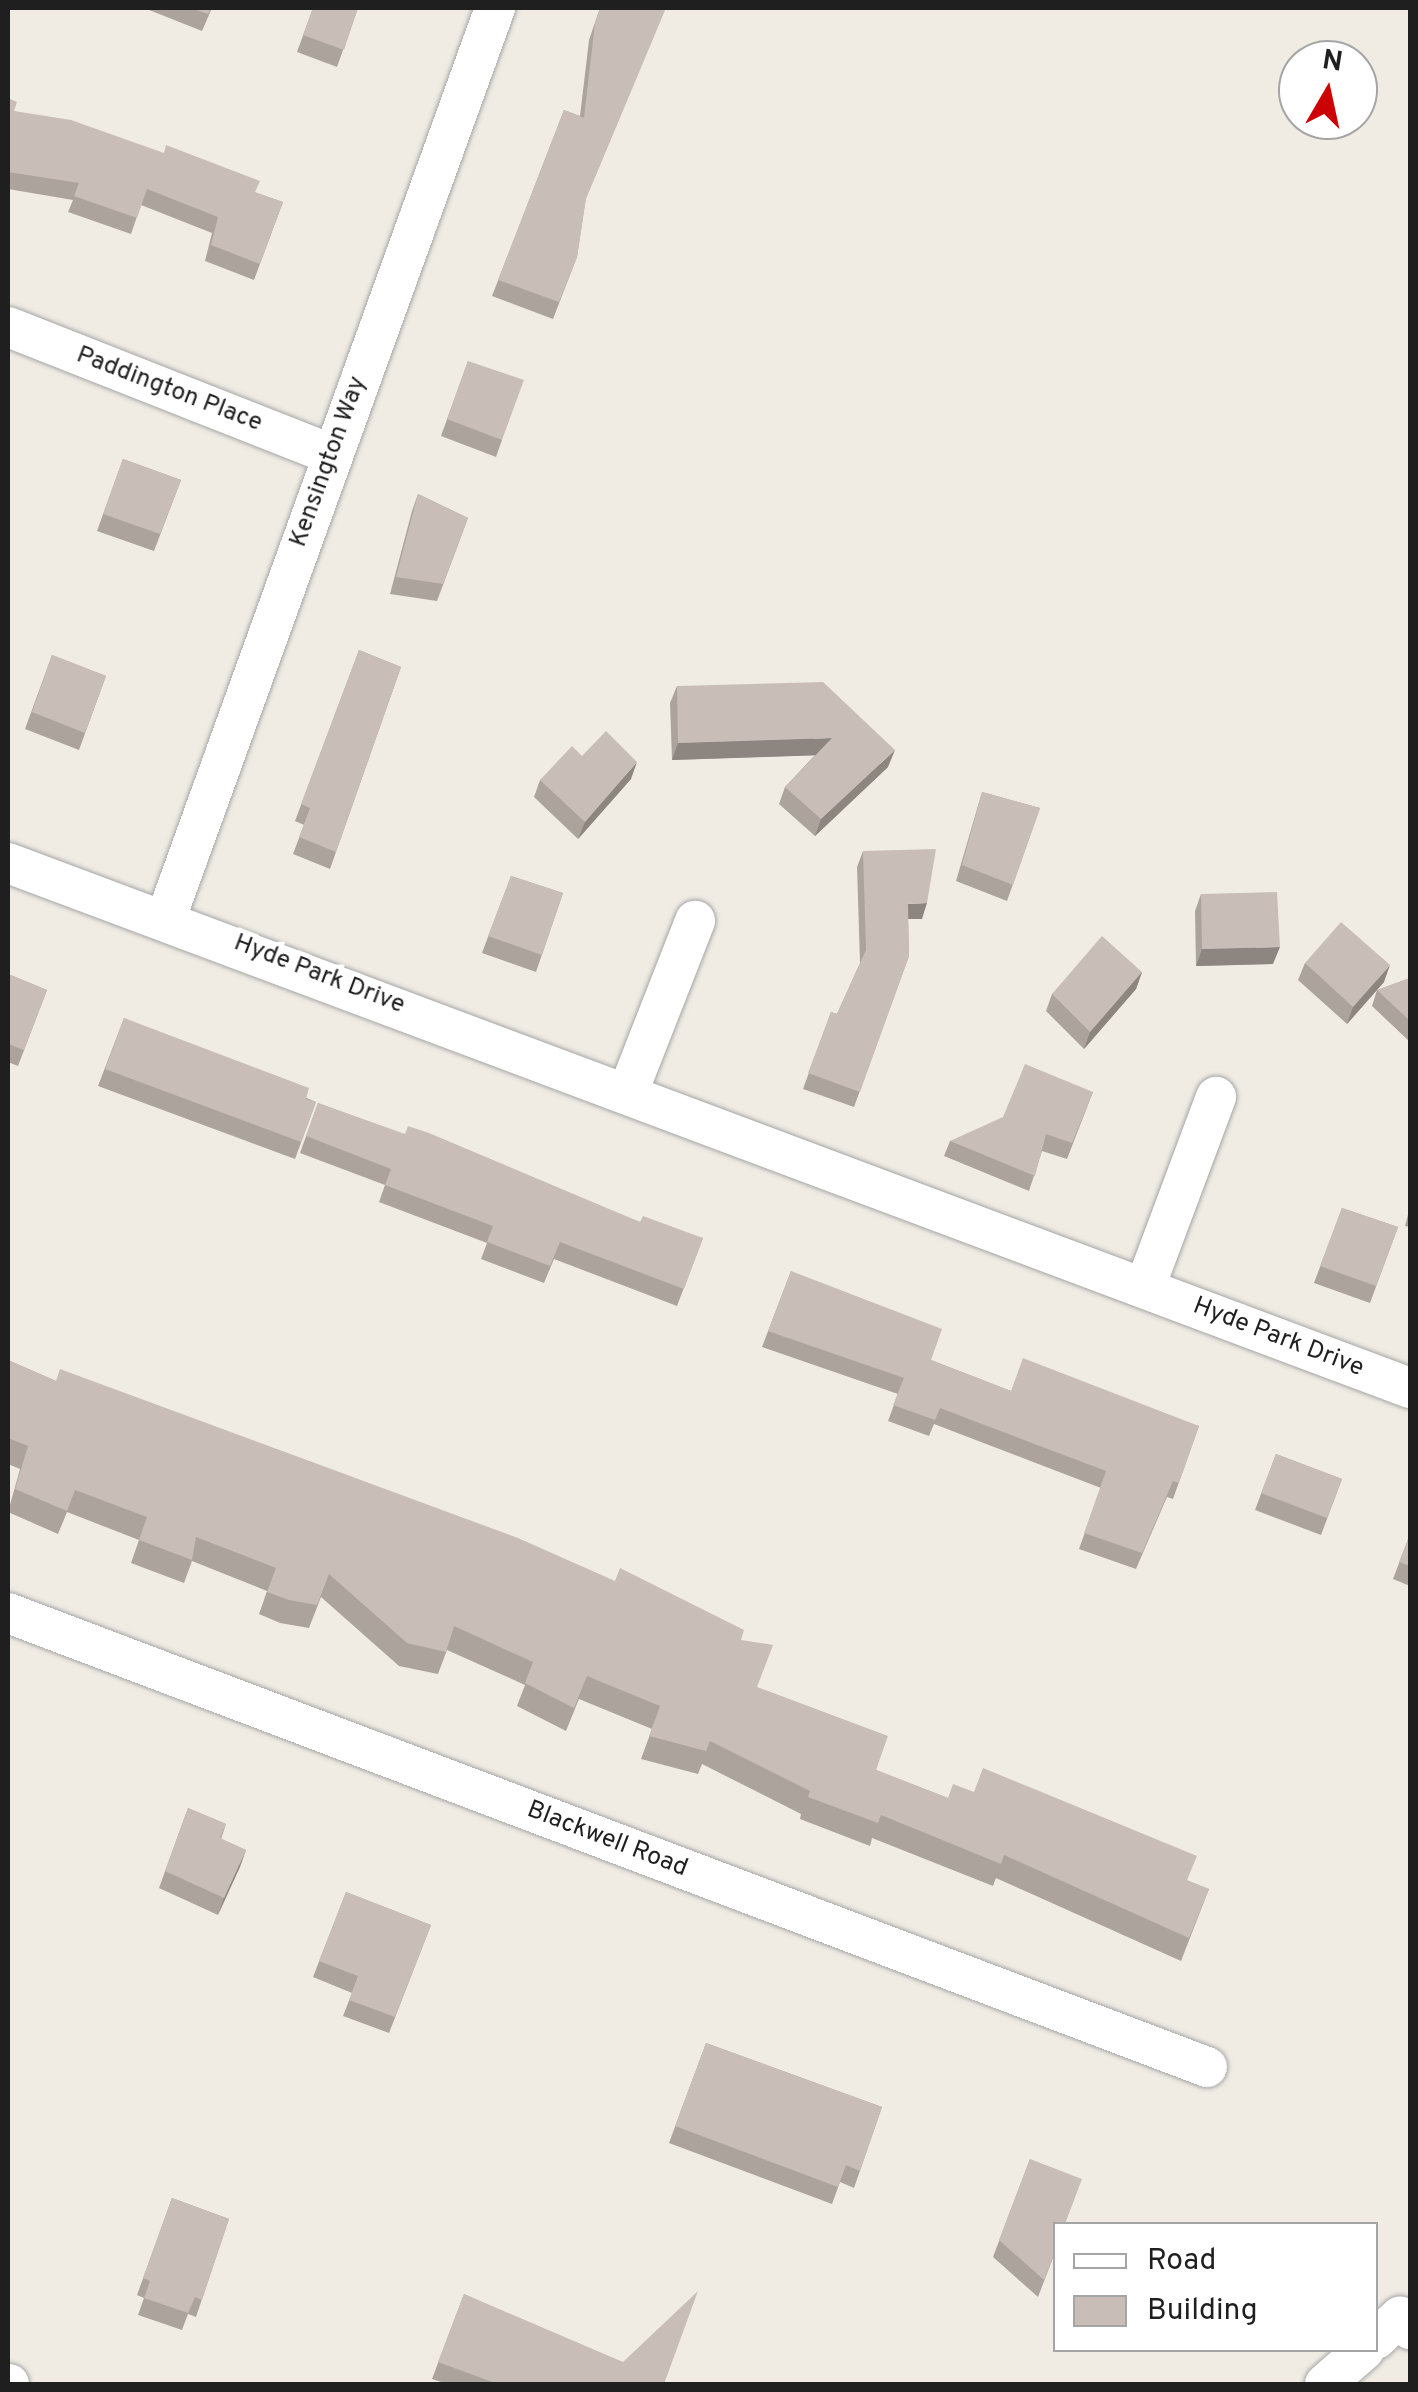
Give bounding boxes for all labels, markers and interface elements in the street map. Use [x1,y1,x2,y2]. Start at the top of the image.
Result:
north arrow [1278,40,1378,140]
text: N [1320,43,1345,82]
street label: Paddington Place [72,341,266,439]
street label: Kensington Way [284,372,374,552]
street label: Hyde Park Drive [229,929,409,1021]
street label: Hyde Park Drive [1188,1292,1368,1384]
street label: Blackwell Road [522,1796,692,1884]
legend [1053,2222,1378,2352]
text: Road [1147,2243,1216,2280]
text: Building [1147,2293,1258,2330]

